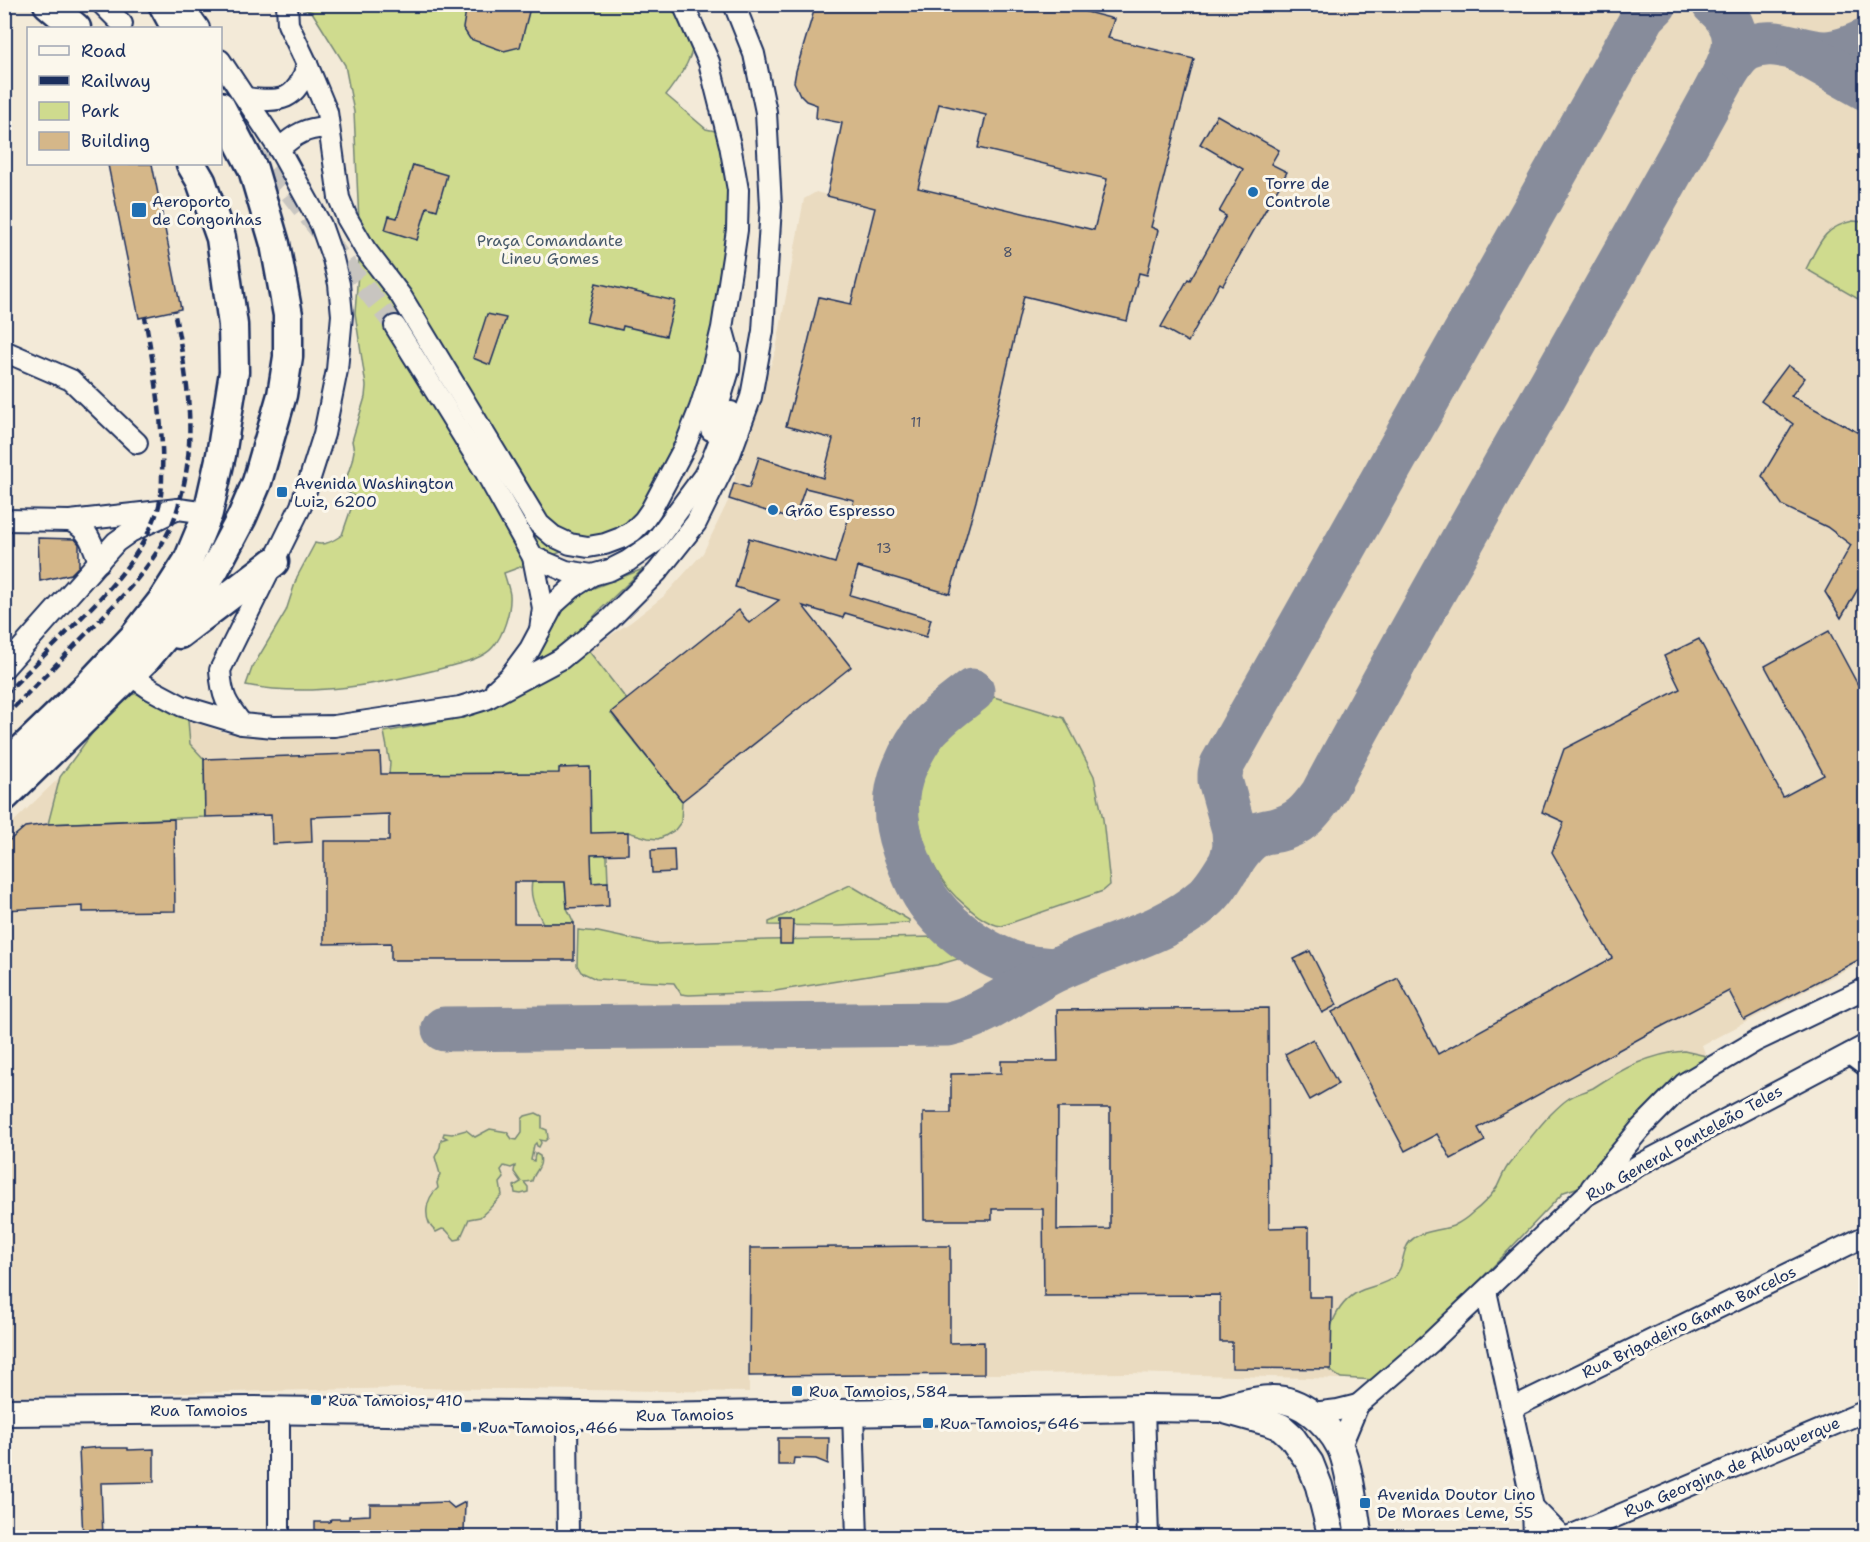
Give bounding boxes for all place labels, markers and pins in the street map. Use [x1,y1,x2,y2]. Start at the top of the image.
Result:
place label: Torre de Controle [1265,173,1331,212]
marker: Torre de Controle [1246,185,1260,199]
place label: Aeroporto de Congonhas [152,191,262,230]
marker: Aeroporto de Congonhas [130,201,148,219]
place label: Avenida Washington Luiz, 6200 [294,473,454,512]
marker: Avenida Washington Luiz, 6200 [275,485,289,499]
place label: Grão Espresso [785,500,895,521]
marker: Grão Espresso [766,503,780,517]
place label: Rua Tamoios, 584 [809,1381,947,1402]
marker: Rua Tamoios, 584 [790,1384,804,1398]
place label: Rua Tamoios, 410 [328,1390,463,1411]
marker: Rua Tamoios, 410 [309,1393,323,1407]
place label: Rua Tamoios, 646 [940,1413,1080,1434]
marker: Rua Tamoios, 646 [921,1416,935,1430]
place label: Rua Tamoios, 466 [478,1417,618,1438]
marker: Rua Tamoios, 466 [459,1420,473,1434]
place label: Avenida Doutor Lino De Moraes Leme, 55 [1377,1484,1535,1523]
marker: Avenida Doutor Lino De Moraes Leme, 55 [1358,1496,1372,1510]

